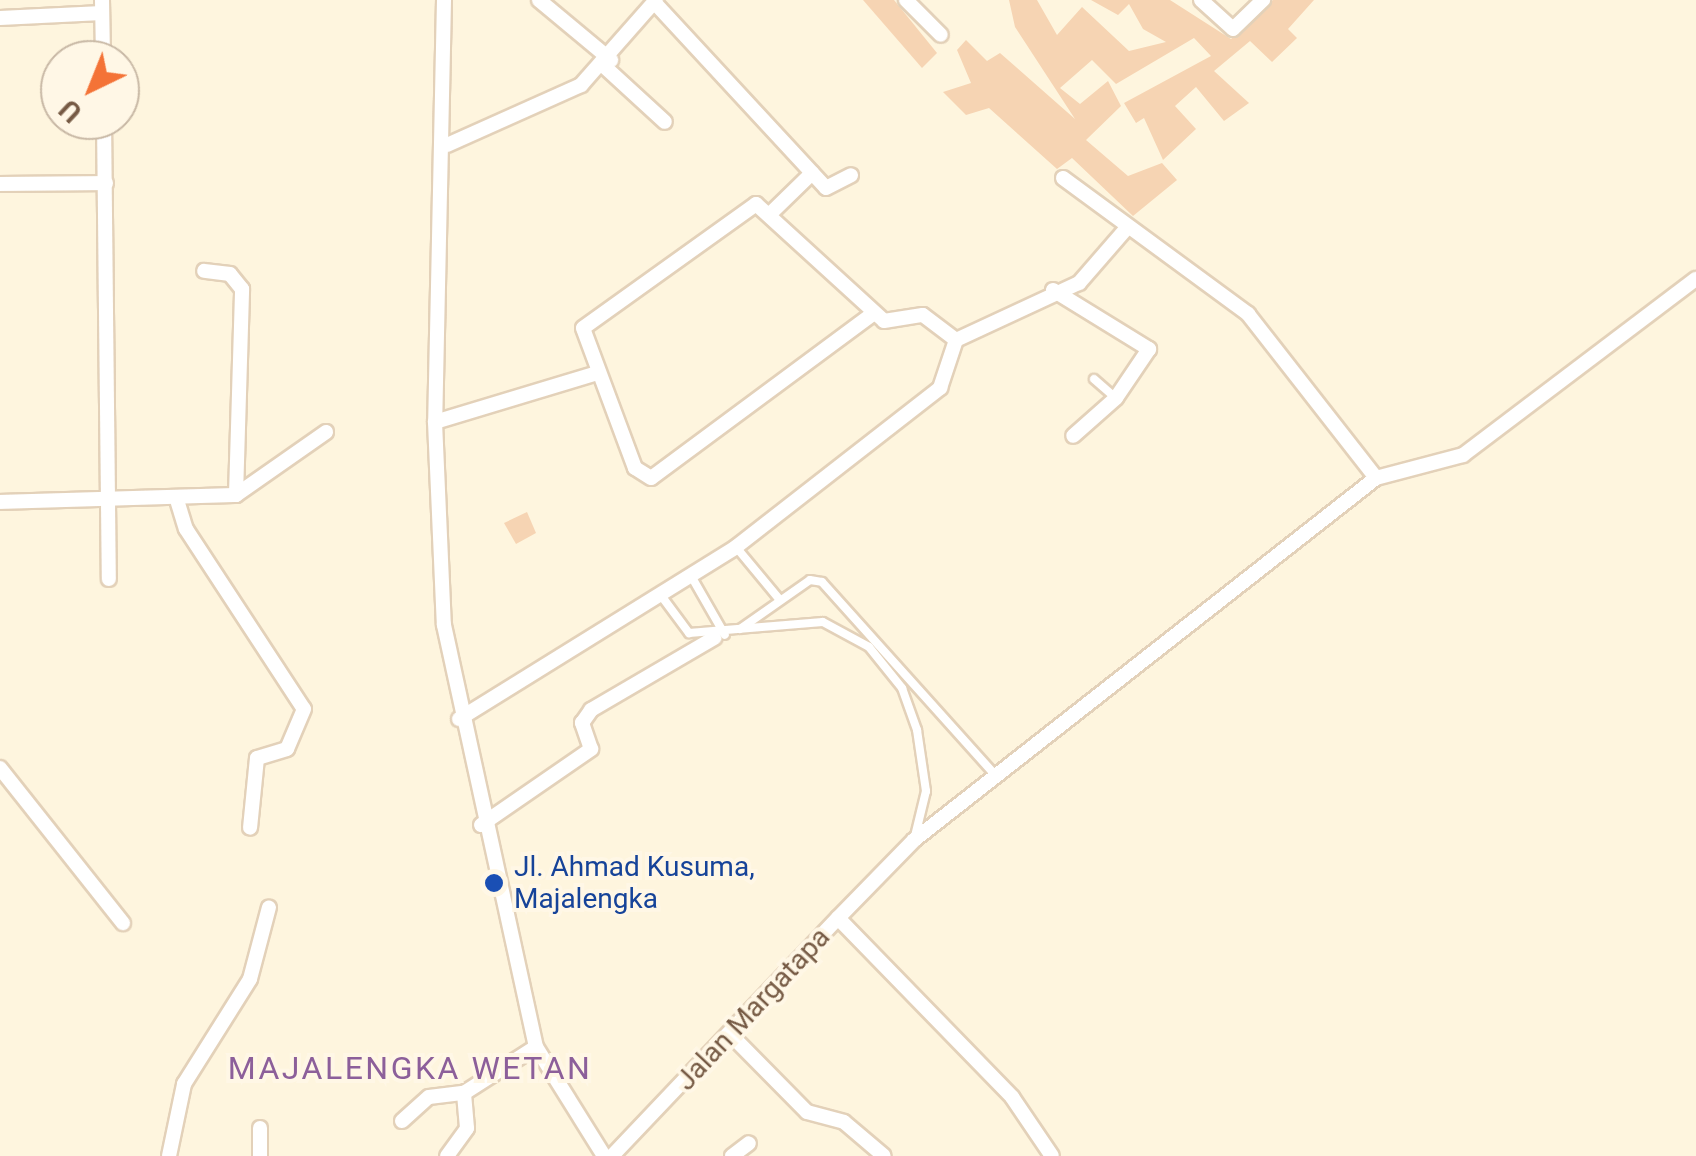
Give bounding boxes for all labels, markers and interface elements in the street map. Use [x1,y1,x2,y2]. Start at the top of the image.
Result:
north arrow [40,40,140,140]
text: U [53,92,89,129]
place label: Jl. Ahmad Kusuma, Majalengka [514,850,755,916]
marker: Jl. Ahmad Kusuma, Majalengka [483,872,505,894]
street label: Jalan Margatapa [669,921,837,1097]
district label: MAJALENGKA WETAN [228,1049,592,1087]

